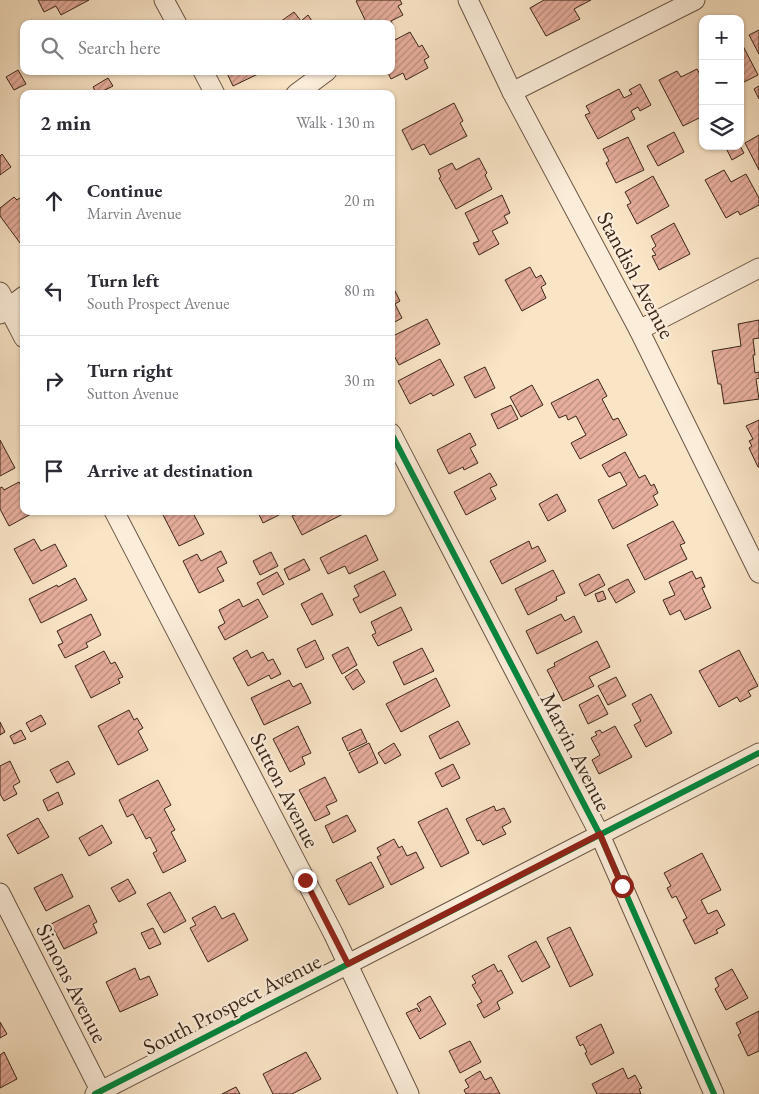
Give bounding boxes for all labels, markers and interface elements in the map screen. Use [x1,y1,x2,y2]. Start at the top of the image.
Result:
map controls [699,15,744,150]
button: + [699,15,744,60]
search box [20,20,395,75]
icon: search [38,34,66,62]
text: Search here [78,35,160,60]
button: − [699,60,744,105]
button: layers [699,105,744,150]
text: 2 min [40,109,91,136]
text: Walk · 130 m [296,112,375,133]
text: Continue [87,178,162,203]
icon: ahead [40,187,68,215]
text: 20 m [344,190,375,211]
text: Marvin Avenue [87,203,181,224]
street label: Standish Avenue [590,206,682,344]
text: Turn left [87,268,159,293]
icon: left [40,277,68,305]
text: 80 m [344,280,375,301]
text: South Prospect Avenue [87,293,230,314]
text: Turn right [87,358,173,383]
icon: right [40,367,68,395]
text: 30 m [344,370,375,391]
text: Sutton Avenue [87,383,178,404]
icon: arrive [40,457,68,485]
text: Arrive at destination [87,458,253,483]
street label: Marvin Avenue [534,688,619,817]
street label: Sutton Avenue [244,727,327,853]
route end [294,869,317,892]
route start [611,875,634,898]
street label: Simons Avenue [30,919,115,1048]
street label: South Prospect Avenue [138,946,326,1061]

